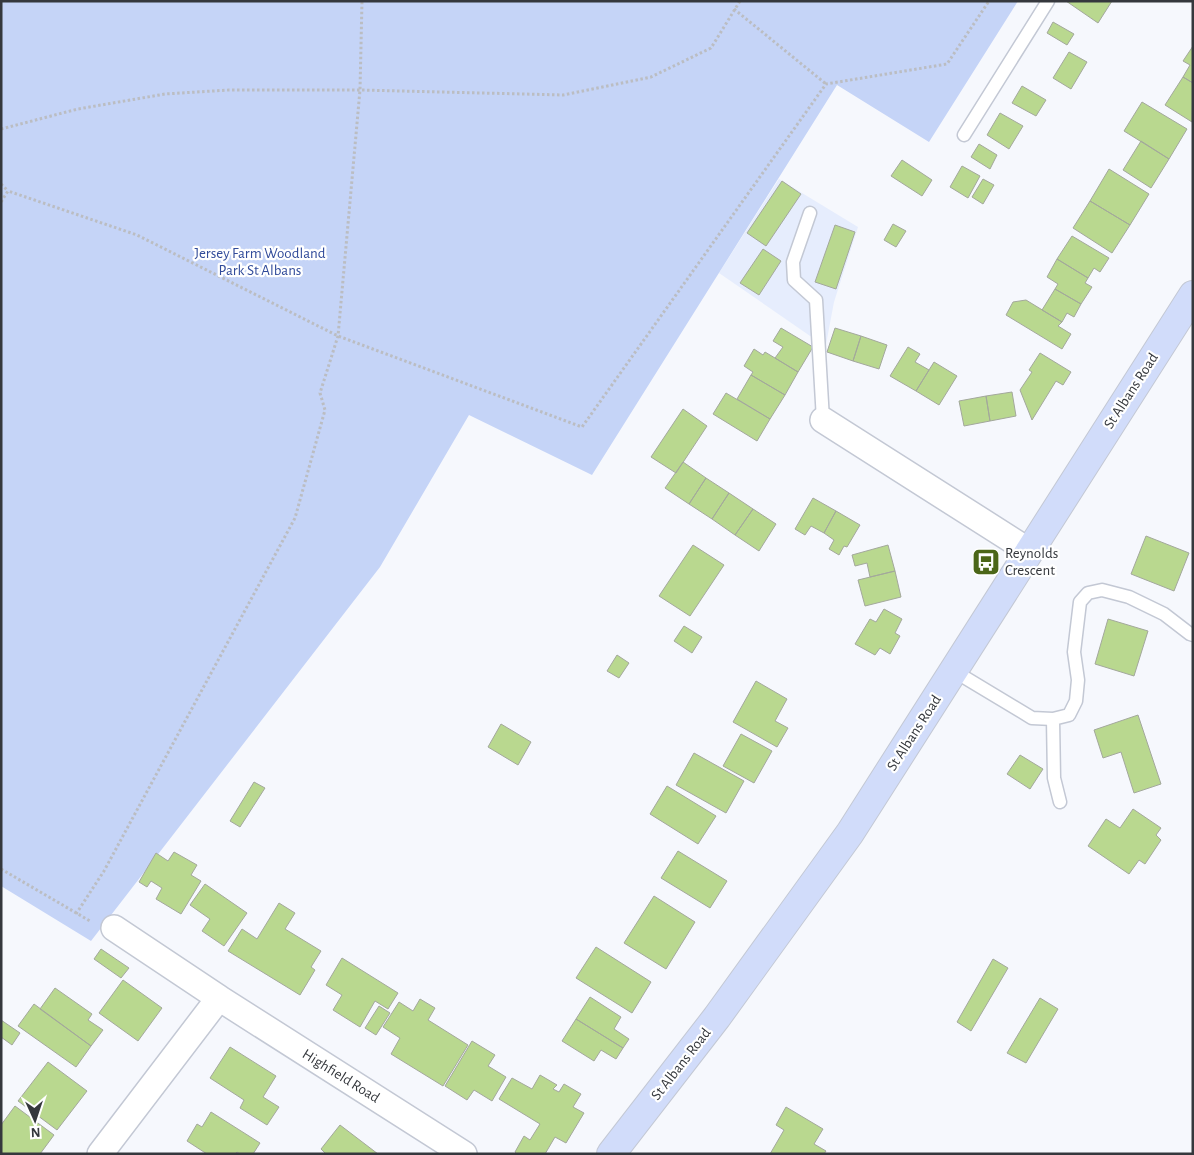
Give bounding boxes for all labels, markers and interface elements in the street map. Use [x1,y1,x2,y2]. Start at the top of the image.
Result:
park label: Jersey Farm Woodland Park St Albans [195,246,326,278]
street label: St Albans Road [1101,350,1161,431]
place label: Reynolds Crescent [1005,546,1058,578]
bus stop icon: Reynolds Crescent [971,547,1001,577]
street label: St Albans Road [884,692,944,773]
street label: St Albans Road [648,1025,714,1103]
street label: Highfield Road [300,1046,382,1106]
north arrow [10,1095,60,1145]
text: N [30,1125,41,1139]

